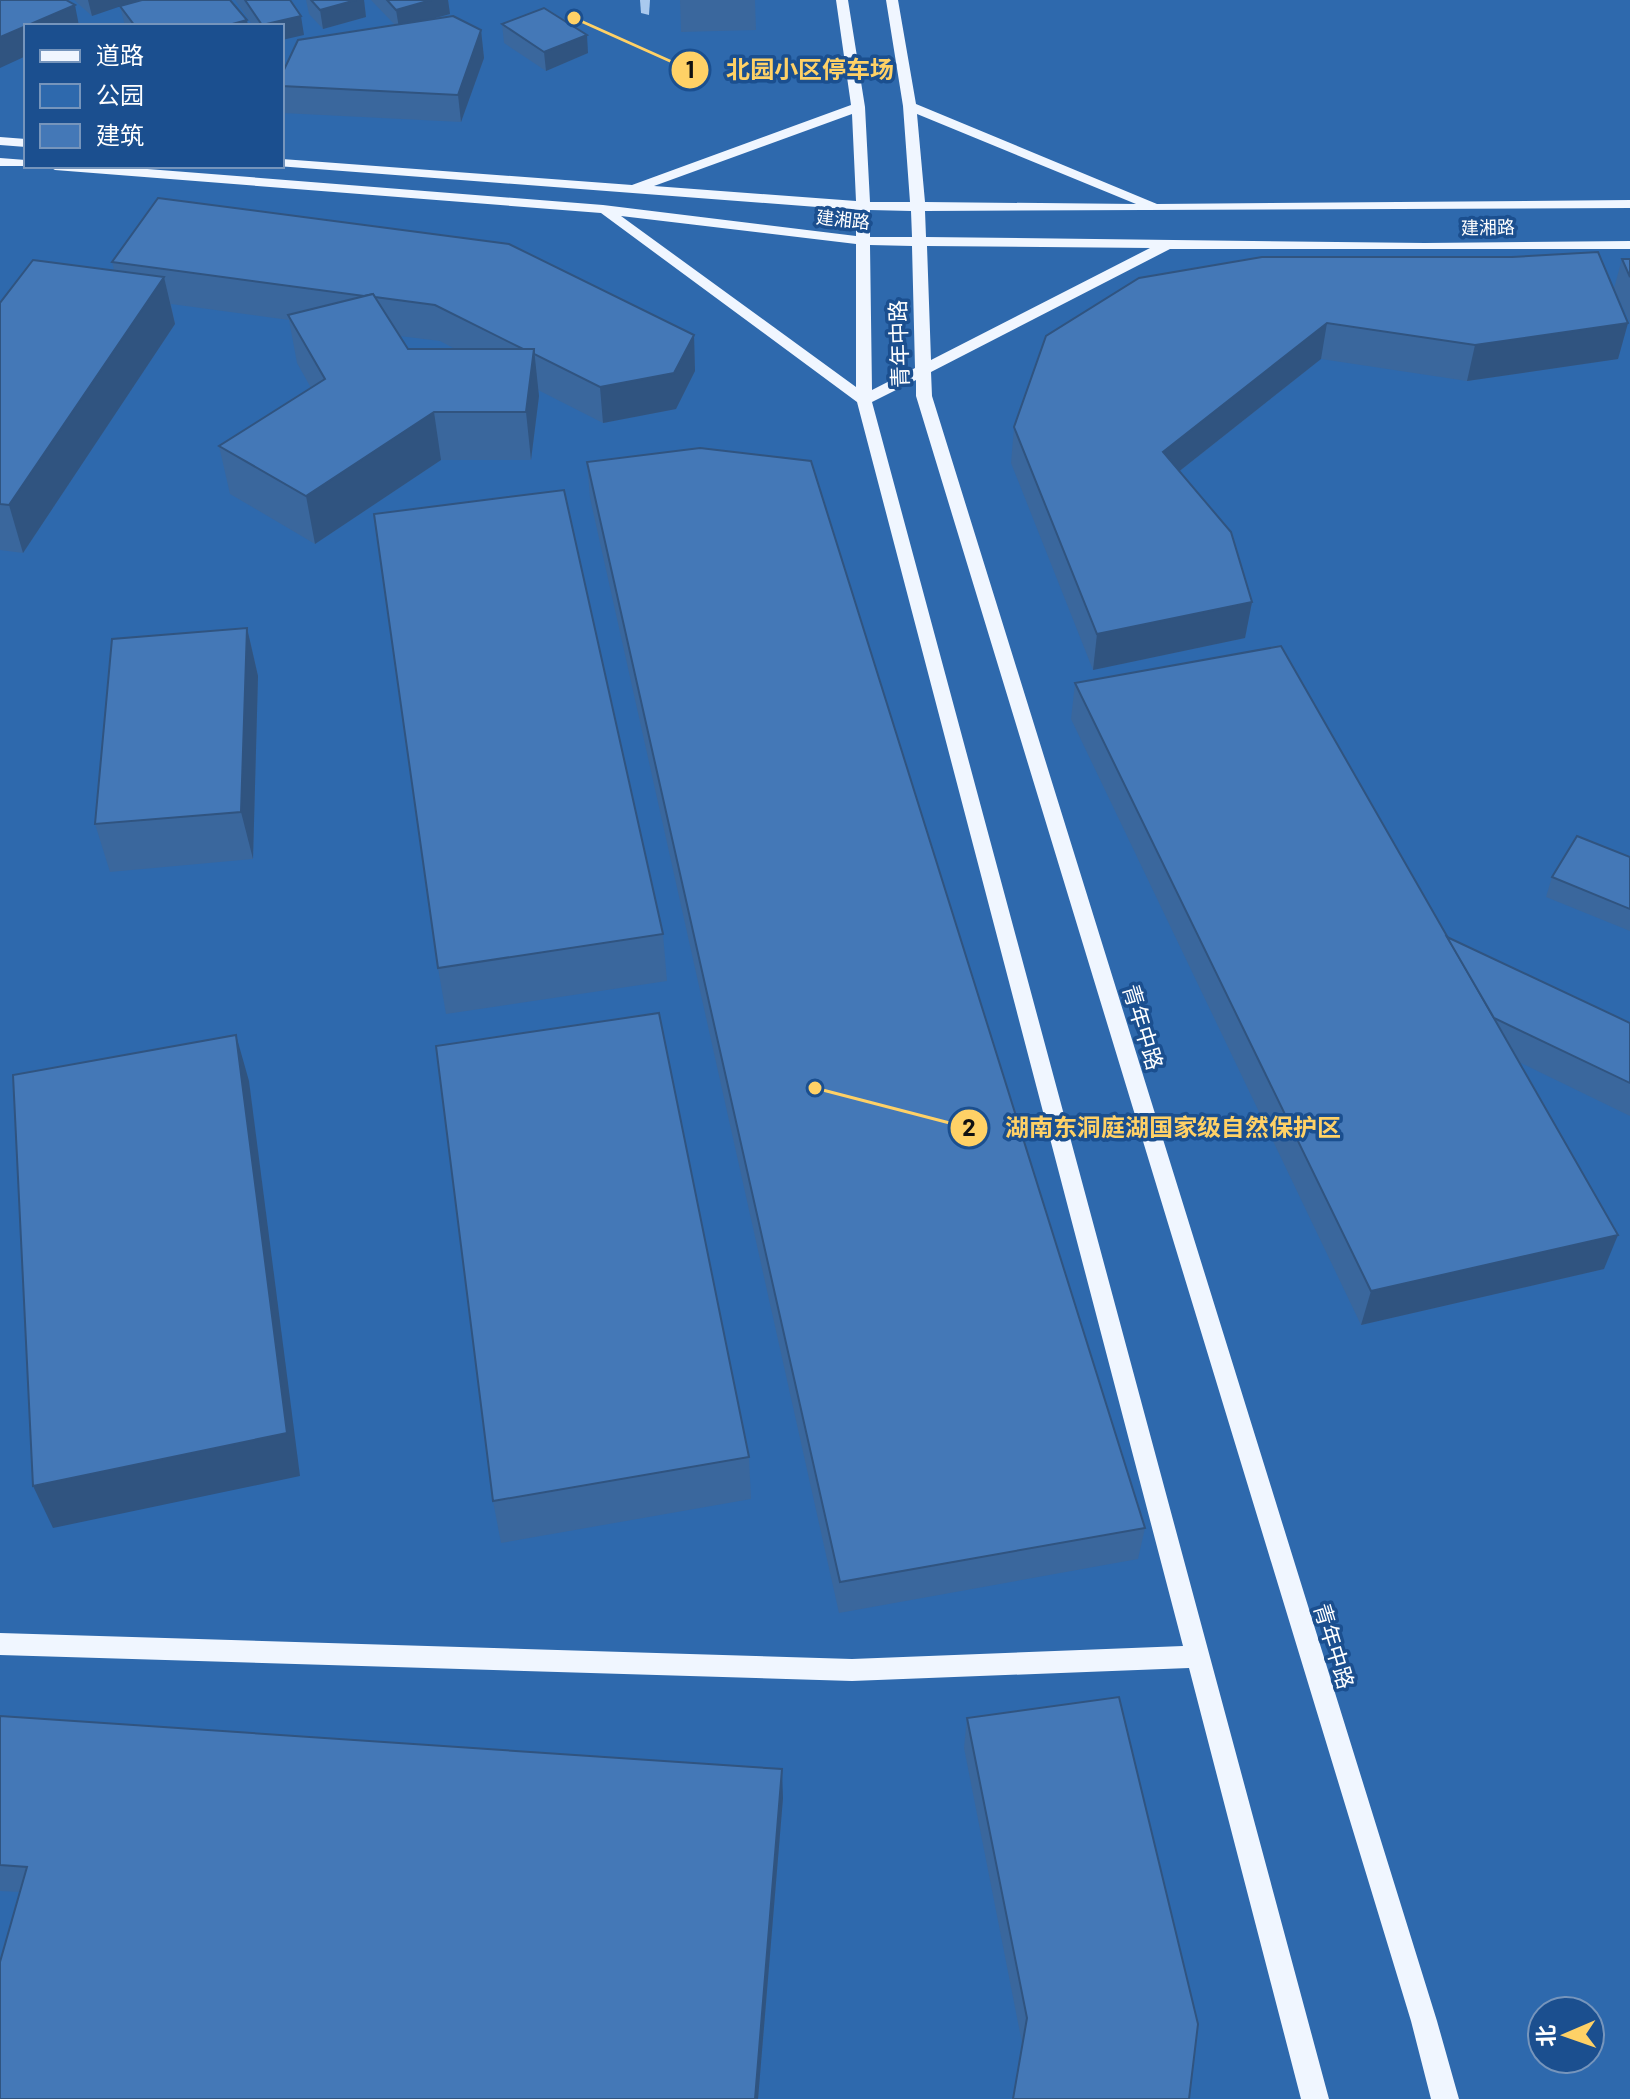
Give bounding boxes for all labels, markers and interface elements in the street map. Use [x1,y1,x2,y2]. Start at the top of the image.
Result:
legend [24,24,284,168]
text: 道路 [96,40,144,69]
callout: 北园小区停车场 [670,46,910,94]
text: 1 [686,54,694,83]
text: 北园小区停车场 [726,54,894,83]
text: 公园 [96,80,144,109]
text: 建筑 [96,120,144,149]
street label: 建湘路 [815,205,871,233]
street label: 建湘路 [1461,216,1515,238]
street label: 青年中路 [883,300,913,388]
street label: 青年中路 [1119,981,1169,1073]
callout: 湖南东洞庭湖国家级自然保护区 [949,1104,1357,1152]
text: 2 [962,1112,976,1141]
text: 湖南东洞庭湖国家级自然保护区 [1005,1112,1341,1141]
street label: 青年中路 [1310,1600,1360,1692]
north arrow [1526,1995,1606,2075]
text: 北 [1532,2024,1558,2047]

